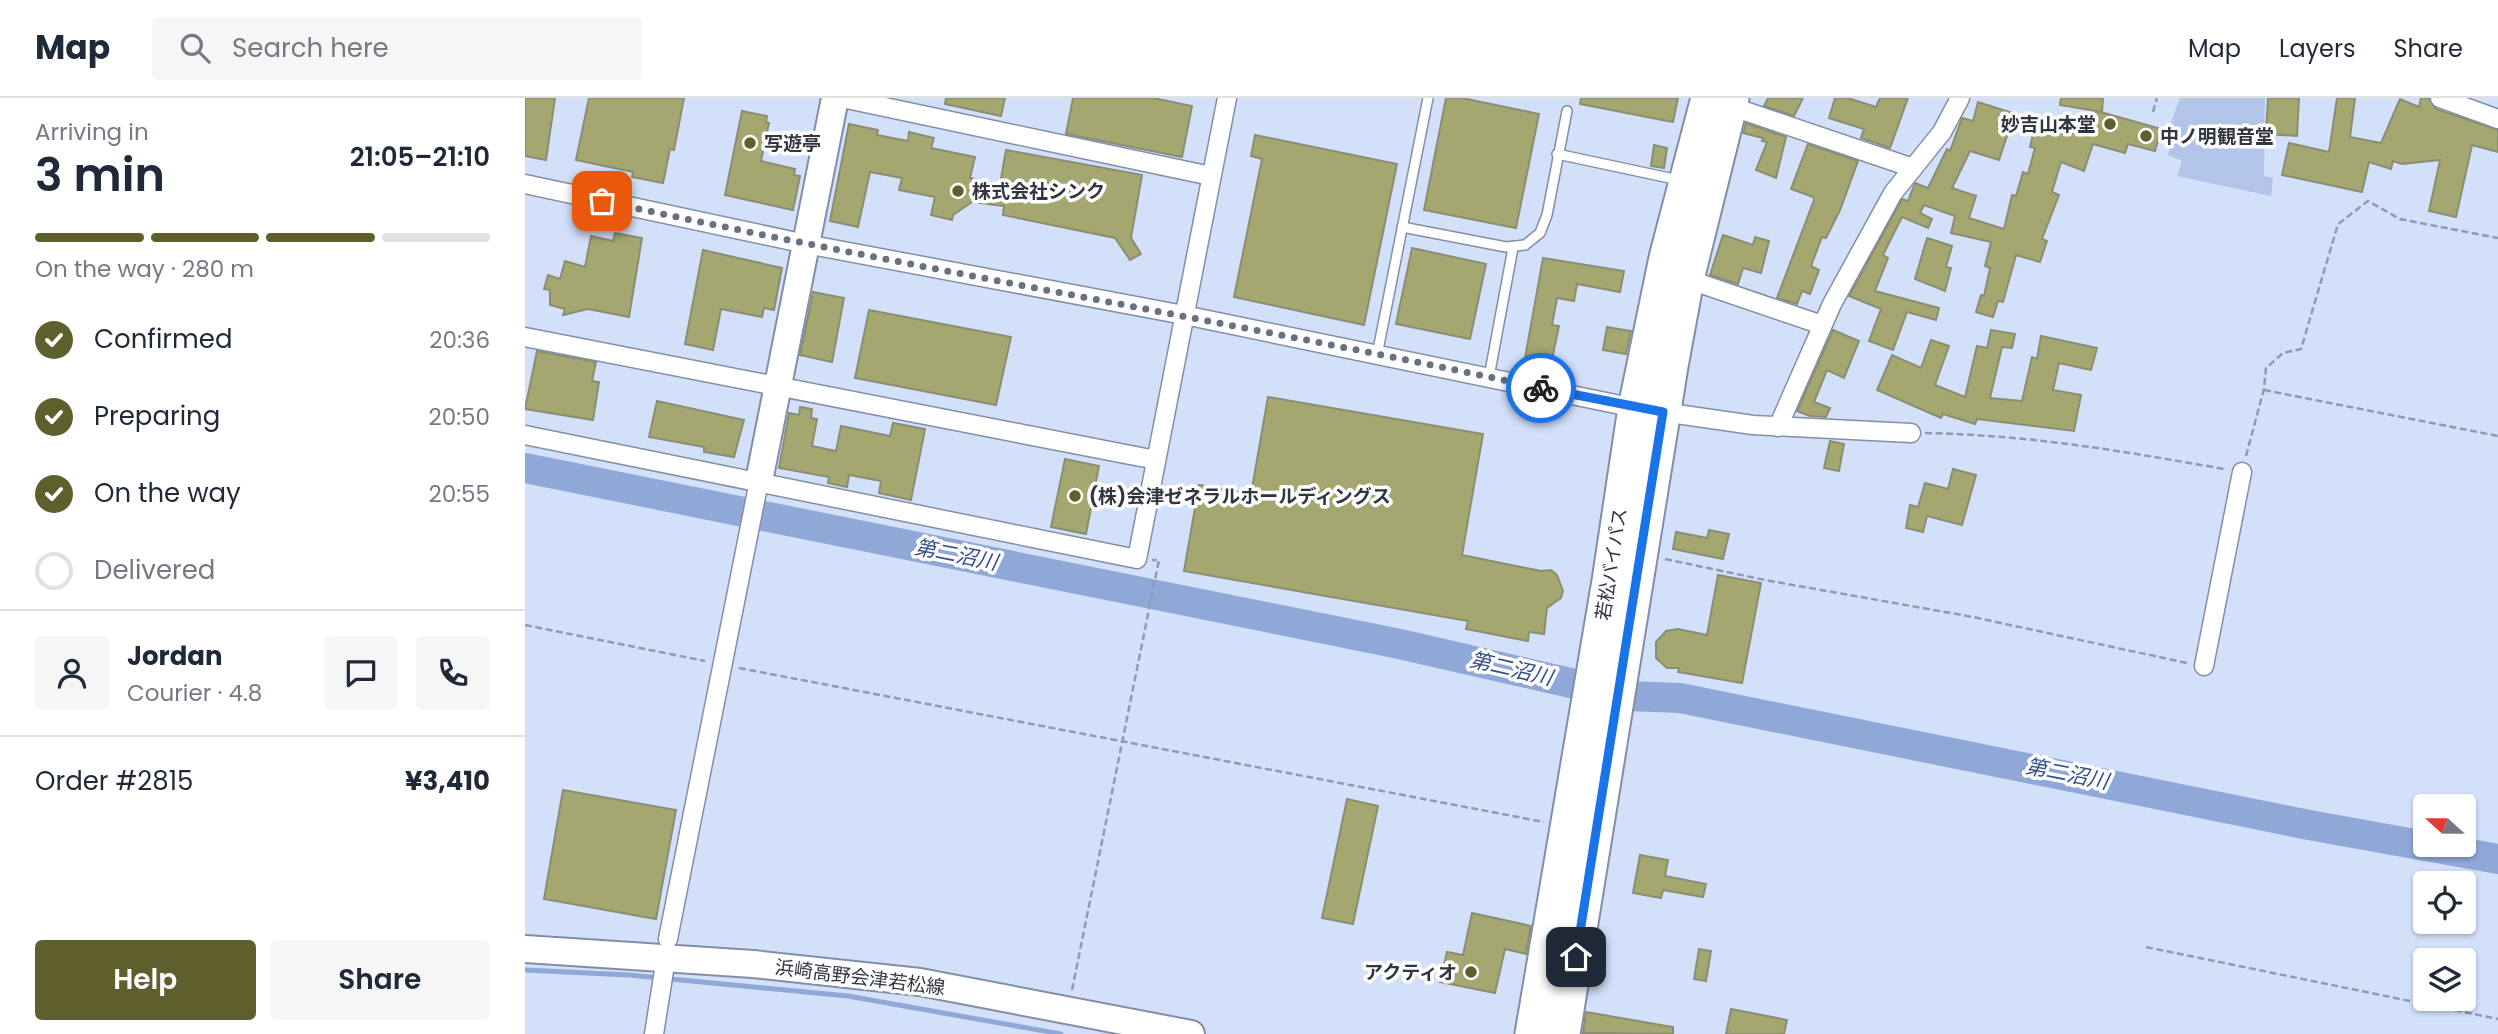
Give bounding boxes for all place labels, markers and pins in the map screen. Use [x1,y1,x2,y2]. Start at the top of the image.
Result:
place label: 妙吉山本堂 [2001,111,2096,138]
marker: 妙吉山本堂 [2102,116,2118,132]
place label: 中ノ明観音堂 [2160,123,2274,150]
marker: 中ノ明観音堂 [2138,128,2154,144]
place label: 写遊亭 [764,130,821,157]
marker: 写遊亭 [742,135,758,151]
pin [572,171,632,231]
place label: 株式会社シンク [972,178,1105,205]
marker: 株式会社シンク [950,183,966,199]
place label: (株)会津ゼネラルホールディングス [1089,483,1391,510]
marker: (株)会津ゼネラルホールディングス [1067,488,1083,504]
pin [1546,927,1606,987]
place label: アクティオ [1364,959,1457,986]
marker: アクティオ [1463,964,1479,980]

